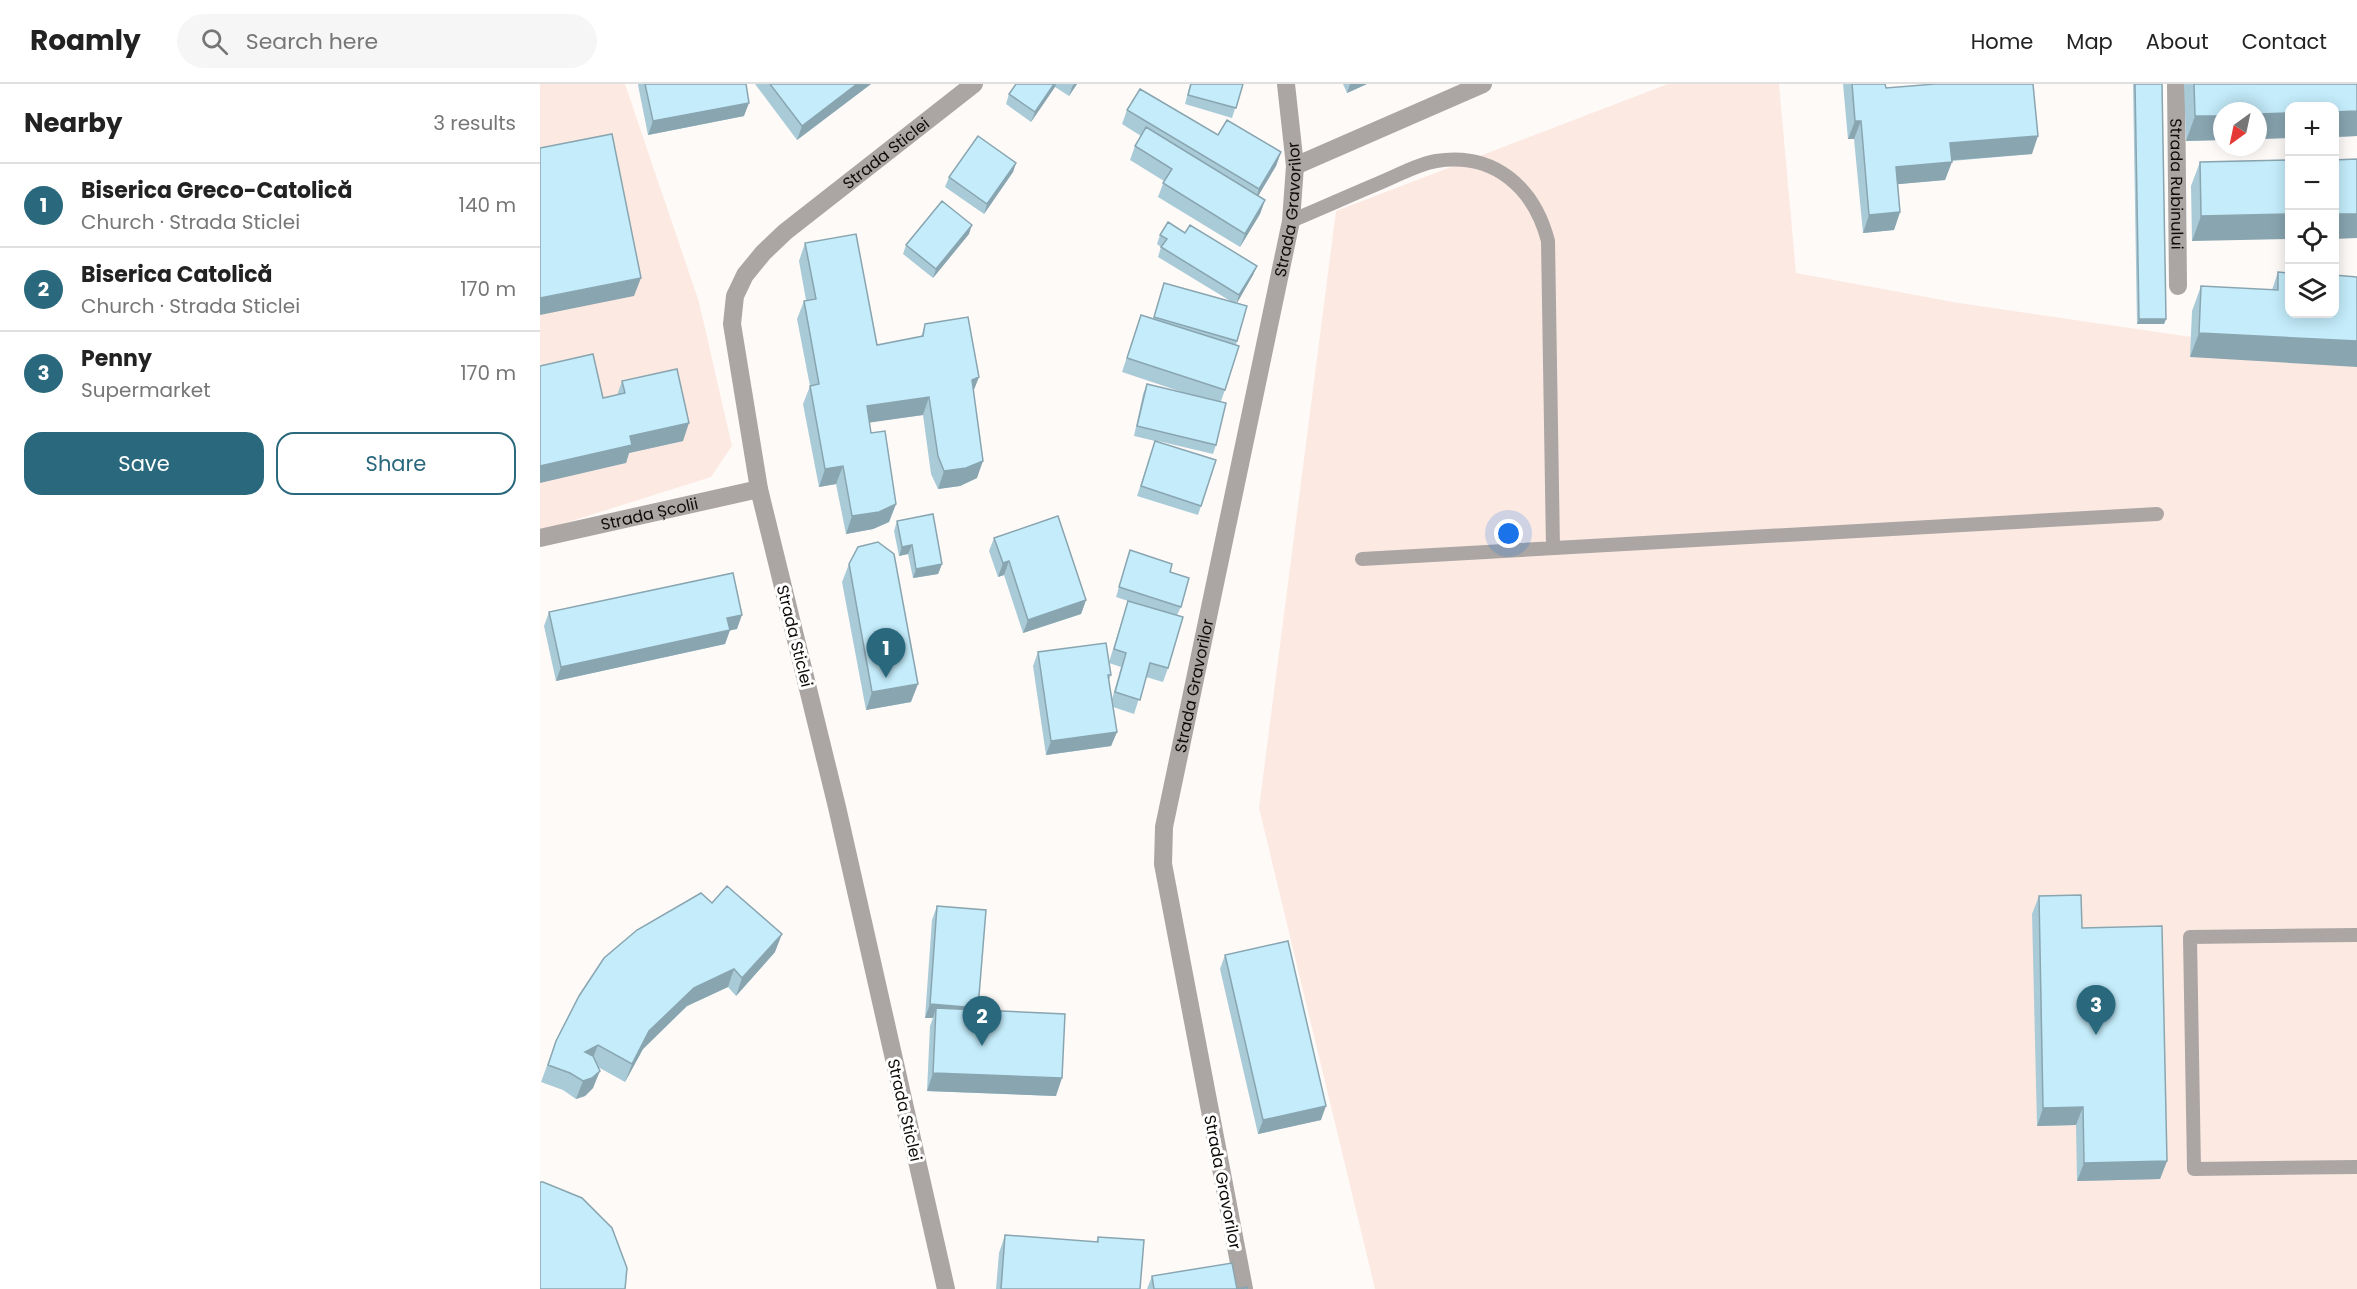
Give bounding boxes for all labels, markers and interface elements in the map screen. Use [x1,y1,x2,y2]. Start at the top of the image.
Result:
search box [177,14,597,68]
text: Roamly [30,21,141,60]
icon: search [198,25,231,58]
text: Search here [246,26,378,57]
text: Home [1971,27,2033,56]
text: Map [2066,27,2113,56]
text: About [2146,27,2209,56]
text: Contact [2242,27,2327,56]
north arrow [2213,102,2267,156]
map controls [2285,102,2339,318]
button: + [2285,102,2339,156]
text: Nearby [24,105,122,141]
text: 3 results [433,109,516,137]
street label: Strada Sticlei [838,112,934,195]
street label: Strada Rubinului [2164,118,2189,250]
street label: Strada Gravorilor [1269,141,1307,279]
button: − [2285,156,2339,210]
text: Biserica Greco-Catolică [81,175,352,206]
text: 1 [40,191,47,219]
text: 140 m [459,191,516,219]
text: Church · Strada Sticlei [81,208,300,236]
button: locate [2285,210,2339,264]
text: Biserica Catolică [81,259,273,290]
button: layers [2285,264,2339,318]
text: 2 [38,275,49,303]
text: 170 m [460,275,516,303]
text: Church · Strada Sticlei [81,292,300,320]
text: Penny [81,343,152,374]
text: 3 [37,359,50,387]
text: 170 m [460,359,516,387]
text: Supermarket [81,376,210,404]
button: Save [24,432,264,495]
button: Share [276,432,516,495]
street label: Strada Școlii [599,492,700,536]
your location [1494,519,1523,548]
street label: Strada Sticlei [771,583,818,690]
street label: Strada Gravorilor [1169,617,1219,755]
pin: 1 [866,628,906,678]
pin: 3 [2076,986,2116,1035]
pin: 2 [962,996,1002,1046]
street label: Strada Sticlei [882,1057,927,1164]
street label: Strada Gravorilor [1198,1113,1247,1251]

